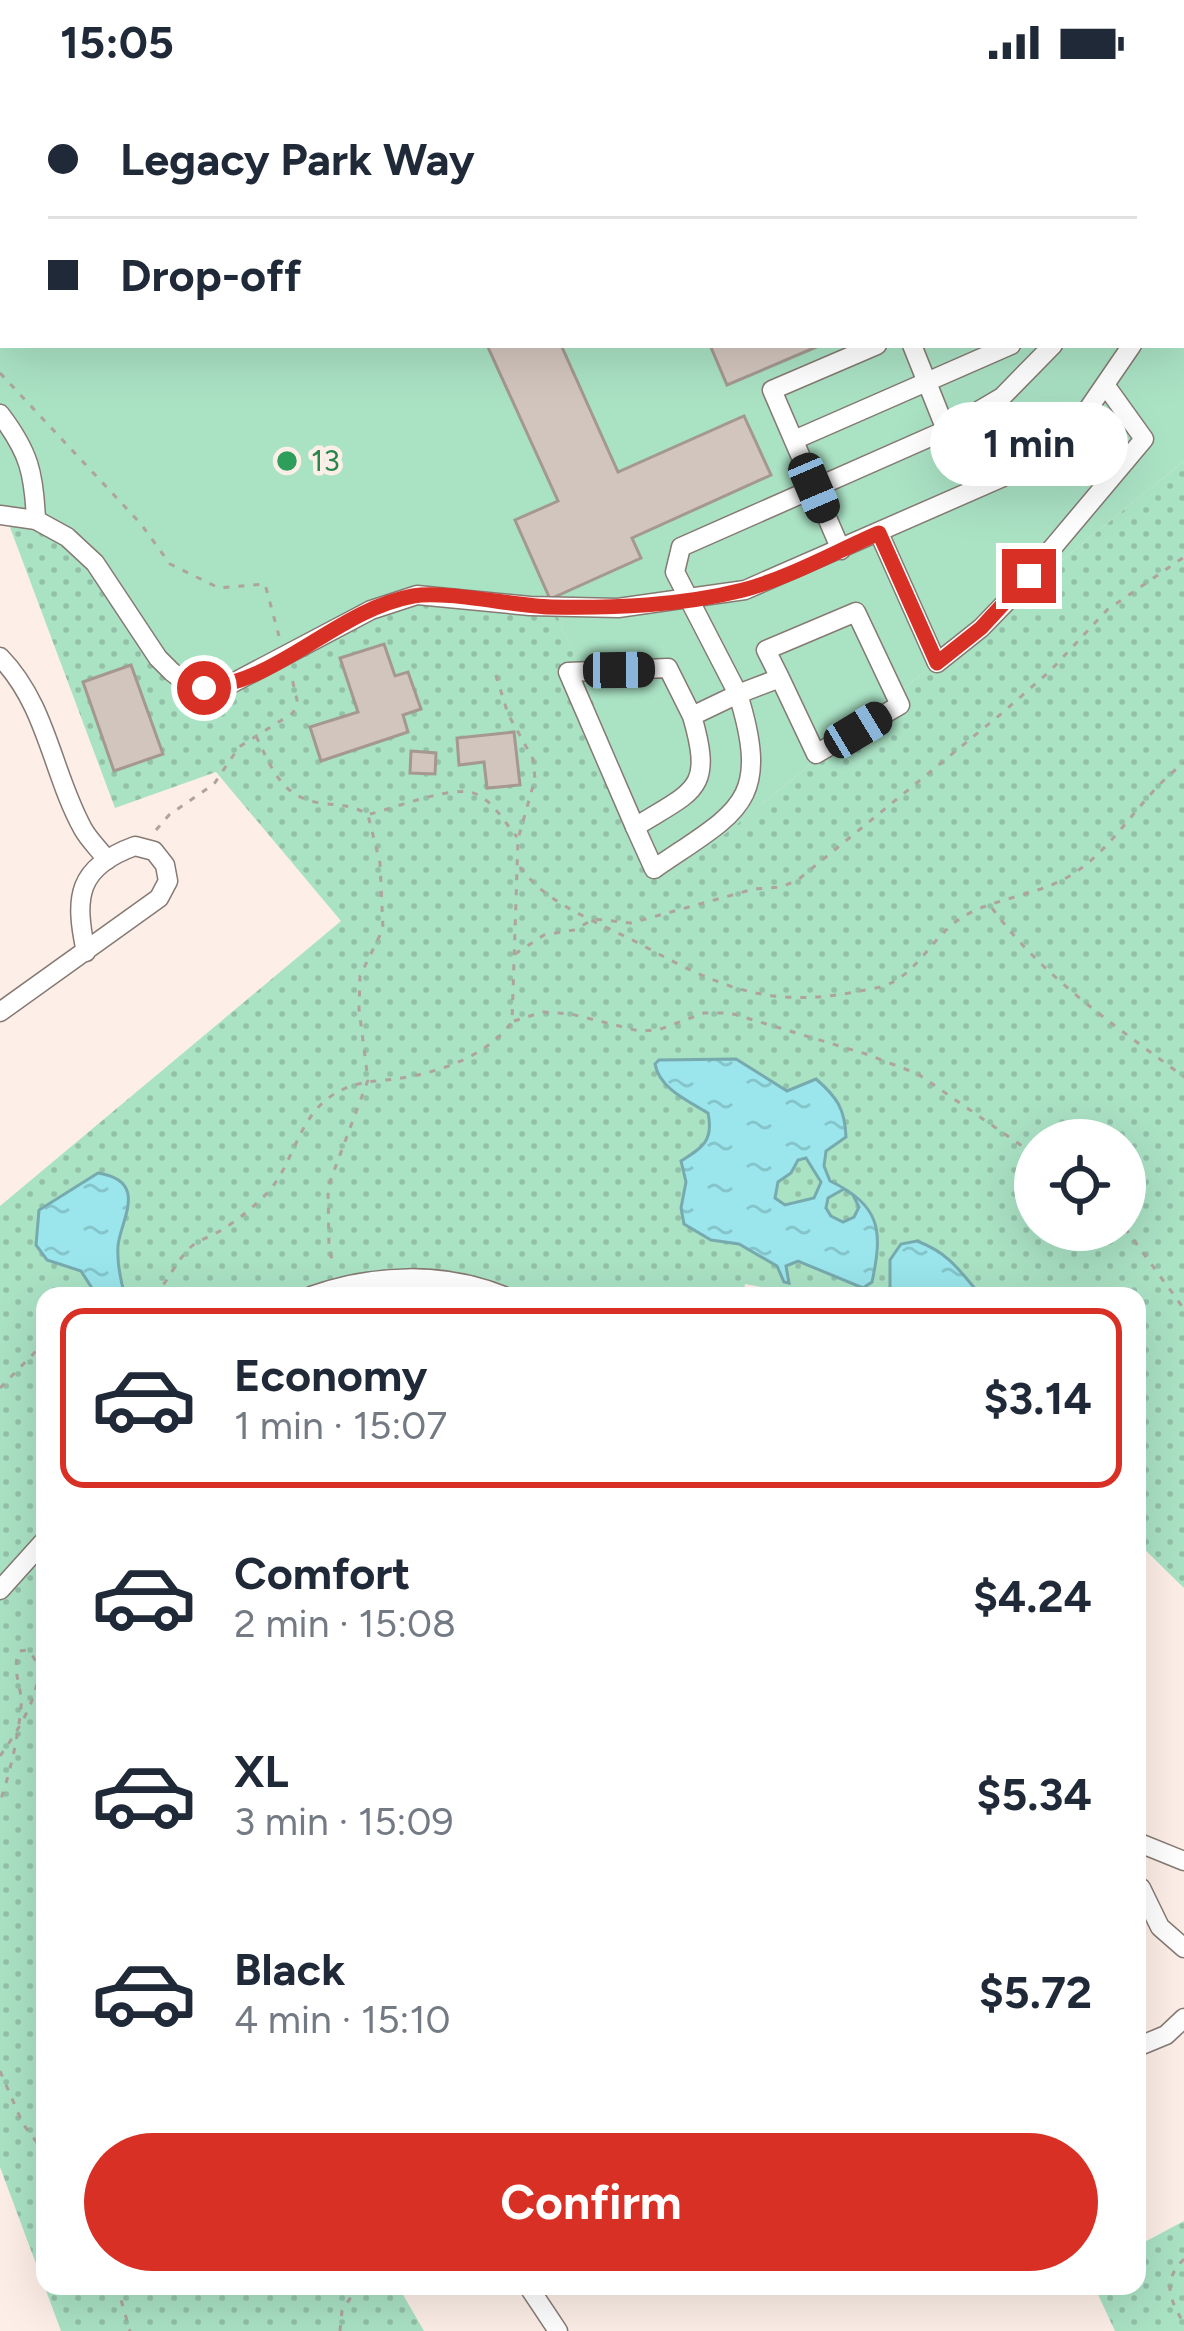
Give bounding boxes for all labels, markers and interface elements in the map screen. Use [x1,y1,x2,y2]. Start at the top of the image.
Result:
text: 15:05 [60,15,174,69]
text: Legacy Park Way [120,132,475,186]
text: Drop-off [120,248,302,302]
callout: 1 min [930,402,1128,486]
text: 1 min [983,420,1075,467]
place label: 13 [311,442,340,479]
marker: 13 [274,448,300,474]
car [783,448,845,528]
route end [1002,549,1056,603]
car [583,651,655,689]
route start [177,661,231,715]
car [818,696,898,764]
map controls [1014,1119,1146,1251]
button: locate [1014,1119,1146,1251]
icon: car [90,1344,198,1452]
text: Economy [234,1348,427,1402]
text: $3.14 [983,1371,1092,1425]
text: 1 min · 15:07 [234,1402,447,1449]
icon: car [90,1542,198,1650]
text: Comfort [234,1546,410,1600]
text: $4.24 [973,1569,1092,1623]
text: 2 min · 15:08 [234,1600,456,1647]
icon: car [90,1740,198,1848]
text: XL [234,1744,289,1798]
text: $5.34 [976,1767,1092,1821]
text: 3 min · 15:09 [234,1798,454,1845]
icon: car [90,1938,198,2046]
text: Black [234,1942,345,1996]
text: $5.72 [979,1965,1092,2019]
text: 4 min · 15:10 [234,1996,451,2043]
button: Confirm [84,2133,1098,2271]

